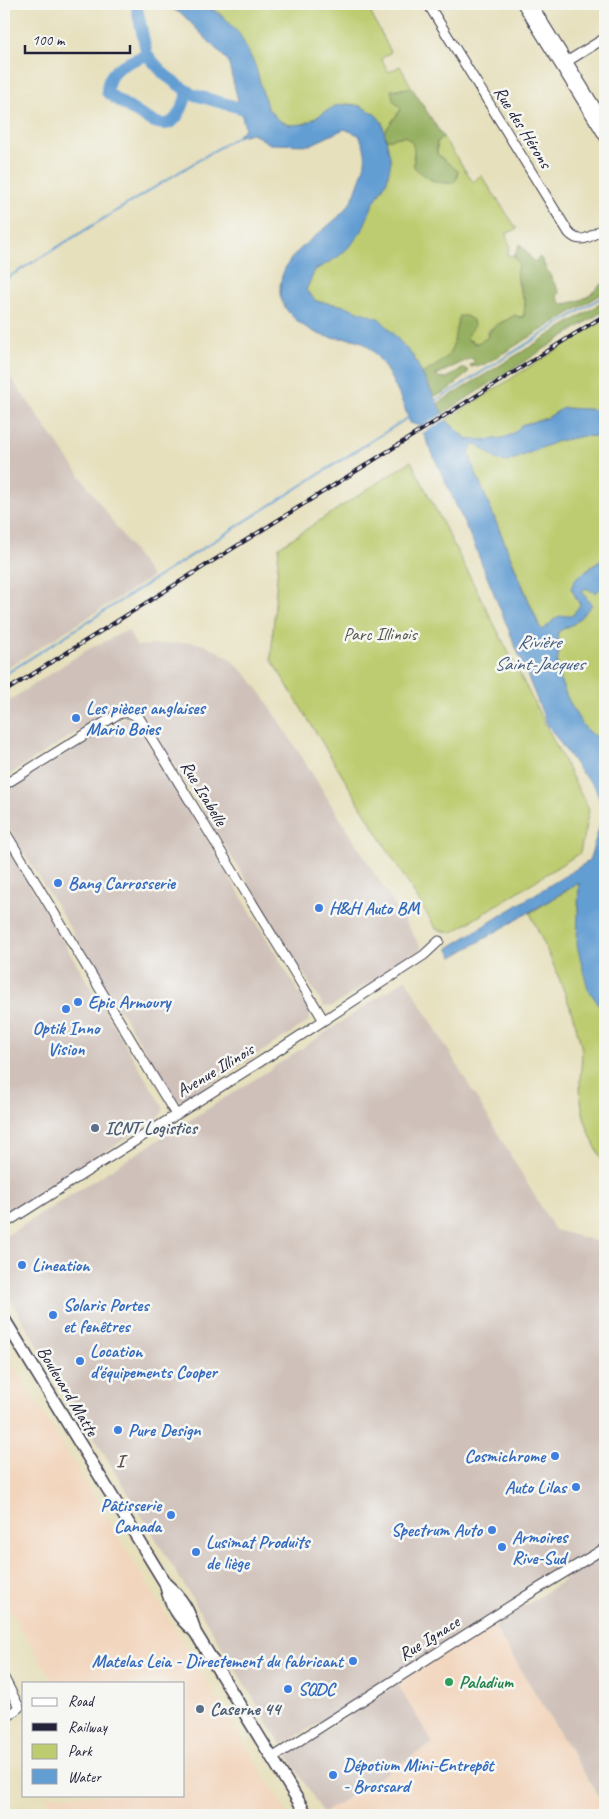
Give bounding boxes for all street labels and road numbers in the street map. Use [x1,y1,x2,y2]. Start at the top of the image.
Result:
street label: Rue des Hérons [489,82,558,174]
street label: Rue Isabelle [176,756,233,831]
street label: Avenue Illinois [172,1037,259,1102]
street label: Boulevard Matte [33,1342,104,1441]
street label: Rue Ignace [395,1610,464,1665]

